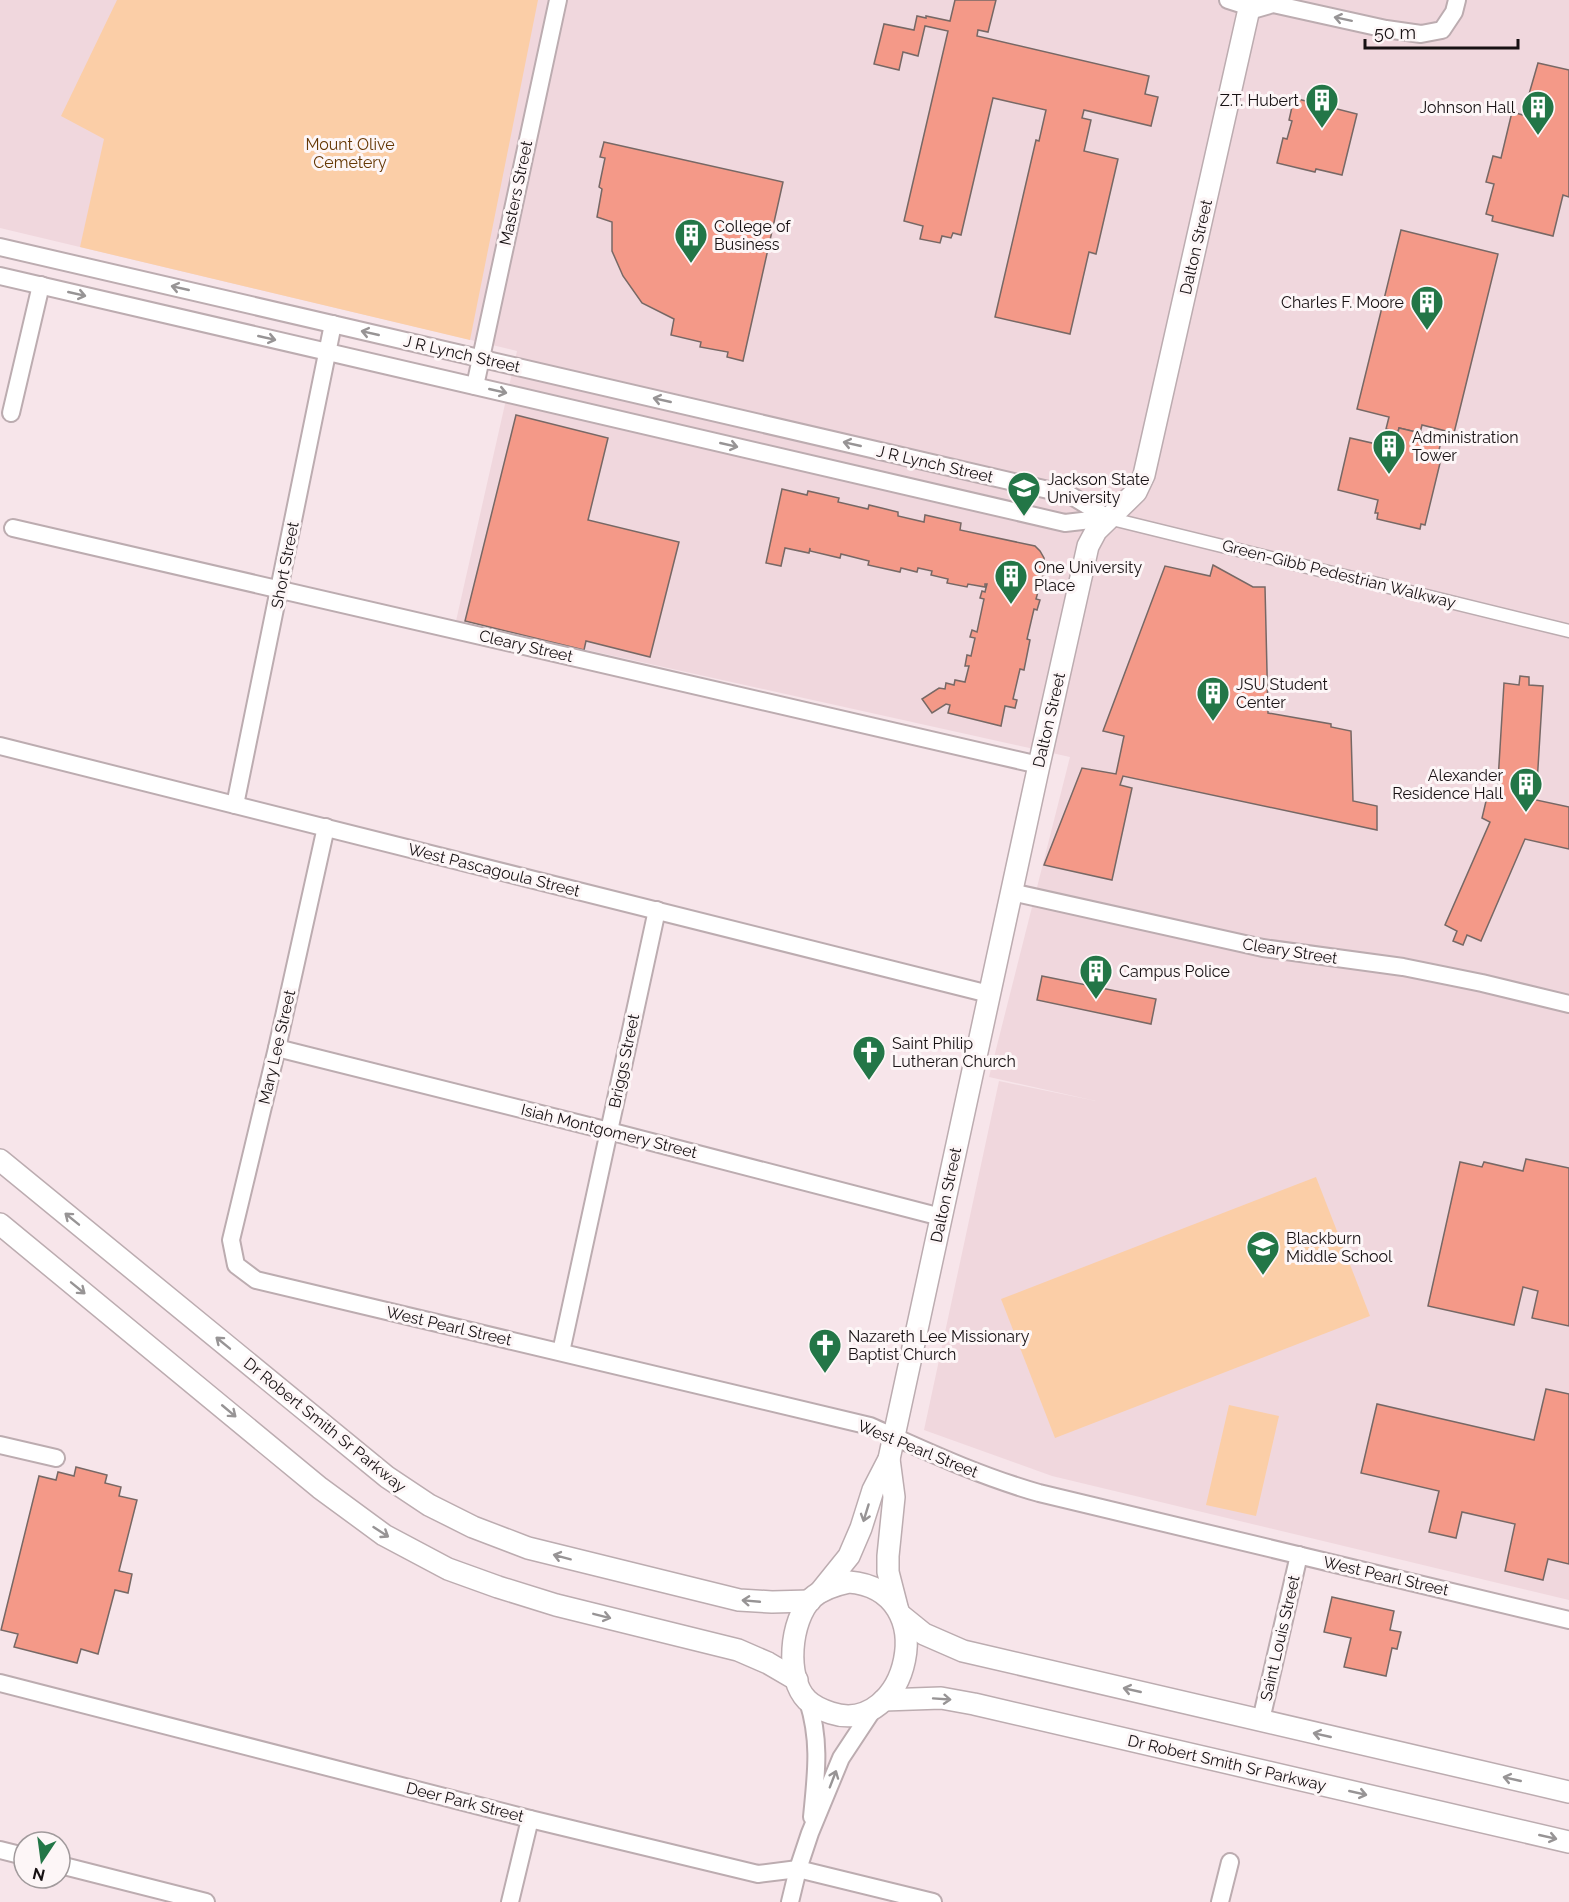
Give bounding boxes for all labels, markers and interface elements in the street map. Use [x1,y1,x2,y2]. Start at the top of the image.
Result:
scale bar [1365,12,1518,50]
one-way arrow [1334,13,1353,25]
text: 50 m [1374,22,1416,43]
building icon: Z.T. Hubert [1304,82,1340,129]
building icon: Johnson Hall [1520,89,1556,136]
place label: Z.T. Hubert [1220,91,1300,110]
place label: Johnson Hall [1419,98,1516,117]
park label: Mount Olive Cemetery [305,135,395,172]
street label: Masters Street [496,138,537,247]
street label: Dalton Street [1176,197,1216,296]
building icon: College of Business [673,217,709,264]
place label: College of Business [714,217,791,254]
one-way arrow [171,282,190,294]
building icon: Charles F. Moore [1409,284,1445,331]
one-way arrow [68,288,87,300]
place label: Charles F. Moore [1281,293,1404,312]
one-way arrow [361,326,380,338]
street label: J R Lynch Street [402,331,523,377]
one-way arrow [258,332,277,344]
one-way arrow [488,386,507,398]
one-way arrow [653,394,672,406]
building icon: Administration Tower [1371,428,1407,475]
place label: Administration Tower [1412,428,1519,465]
one-way arrow [843,438,862,450]
one-way arrow [719,439,738,451]
street label: J R Lynch Street [875,441,996,487]
school or university icon: Jackson State University [1006,470,1042,517]
place label: Jackson State University [1047,470,1149,507]
street label: Short Street [267,519,303,610]
street label: Green-Gibb Pedestrian Walkway [1220,536,1458,612]
building icon: One University Place [993,558,1029,605]
place label: One University Place [1034,558,1142,595]
street label: Cleary Street [477,626,575,666]
street label: Dalton Street [1029,670,1069,769]
building icon: JSU Student Center [1195,675,1231,722]
place label: JSU Student Center [1236,675,1329,712]
place label: Alexander Residence Hall [1392,766,1504,803]
building icon: Alexander Residence Hall [1508,766,1544,813]
street label: West Pascagoula Street [406,839,583,901]
street label: Cleary Street [1241,934,1339,968]
building icon: Campus Police [1078,953,1114,1000]
place label: Campus Police [1119,962,1230,981]
street label: Mary Lee Street [255,987,300,1106]
street label: Briggs Street [605,1012,643,1110]
church icon: Saint Philip Lutheran Church [851,1034,887,1081]
place label: Saint Philip Lutheran Church [892,1034,1016,1071]
street label: Isiah Montgomery Street [519,1100,700,1162]
street label: Dalton Street [927,1145,966,1244]
one-way arrow [65,1213,81,1226]
school or university icon: Blackburn Middle School [1245,1229,1281,1276]
place label: Blackburn Middle School [1286,1229,1393,1266]
one-way arrow [70,1281,86,1294]
street label: West Pearl Street [384,1302,514,1350]
church icon: Nazareth Lee Missionary Baptist Church [807,1327,843,1374]
place label: Nazareth Lee Missionary Baptist Church [848,1327,1030,1364]
one-way arrow [216,1336,231,1350]
street label: Dr Robert Smith Sr Parkway [240,1354,410,1496]
one-way arrow [221,1404,236,1418]
street label: West Pearl Street [855,1416,982,1482]
one-way arrow [860,1503,871,1522]
one-way arrow [372,1527,389,1539]
one-way arrow [552,1550,571,1562]
street label: West Pearl Street [1321,1552,1451,1600]
street label: Saint Louis Street [1256,1573,1304,1703]
one-way arrow [742,1595,762,1606]
one-way arrow [592,1611,611,1623]
one-way arrow [1123,1684,1142,1696]
one-way arrow [932,1694,952,1705]
one-way arrow [1313,1728,1332,1740]
street label: Dr Robert Smith Sr Parkway [1126,1731,1328,1795]
one-way arrow [828,1770,839,1789]
one-way arrow [1503,1773,1522,1784]
street label: Deer Park Street [404,1778,526,1826]
one-way arrow [1347,1788,1367,1799]
north arrow [12,1830,72,1890]
one-way arrow [1538,1832,1557,1844]
text: N [31,1863,47,1885]

